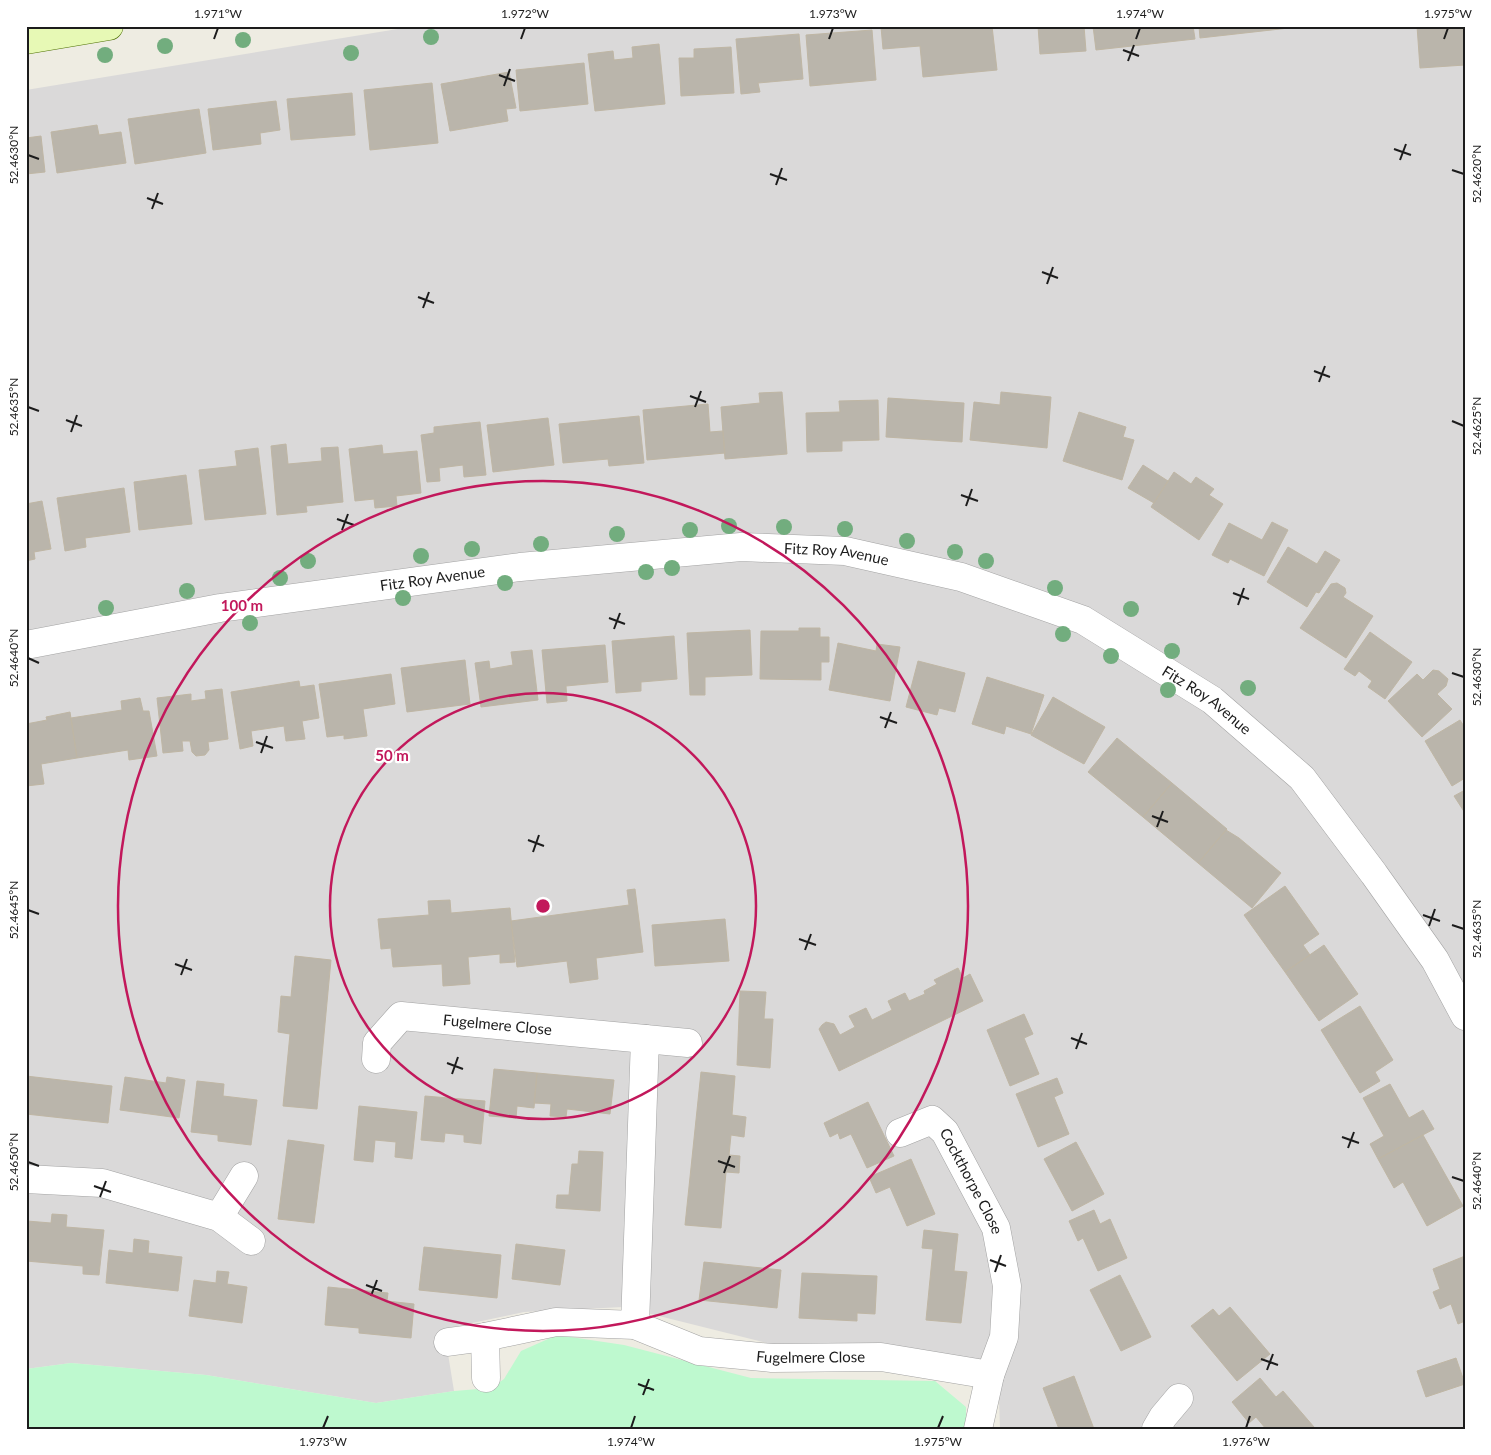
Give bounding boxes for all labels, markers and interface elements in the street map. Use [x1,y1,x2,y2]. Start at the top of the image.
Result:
text: 1.971°W [194,6,243,21]
text: 1.972°W [501,6,550,21]
text: 1.973°W [809,6,858,21]
text: 1.974°W [1116,6,1165,21]
text: 1.975°W [1424,6,1473,21]
text: 52.4630°N [6,126,21,184]
text: 52.4620°N [1469,145,1484,203]
text: 52.4635°N [6,378,21,436]
text: 52.4625°N [1469,397,1484,455]
street label: Fitz Roy Avenue [784,539,891,569]
street label: Fitz Roy Avenue [379,562,486,594]
text: 100 m [221,596,263,614]
text: 52.4640°N [6,629,21,687]
text: 52.4630°N [1469,648,1484,706]
street label: Fitz Roy Avenue [1159,661,1255,738]
text: 50 m [375,746,409,764]
text: 52.4645°N [6,881,21,939]
centre of rings [534,897,552,915]
text: 52.4635°N [1469,900,1484,958]
street label: Fugelmere Close [442,1010,553,1038]
street label: Cockthorpe Close [937,1125,1007,1235]
text: 52.4650°N [6,1133,21,1191]
text: 52.4640°N [1469,1152,1484,1210]
street label: Fugelmere Close [755,1347,865,1366]
text: 1.973°W [299,1434,348,1449]
text: 1.974°W [607,1434,656,1449]
text: 1.975°W [914,1434,963,1449]
text: 1.976°W [1222,1434,1271,1449]

